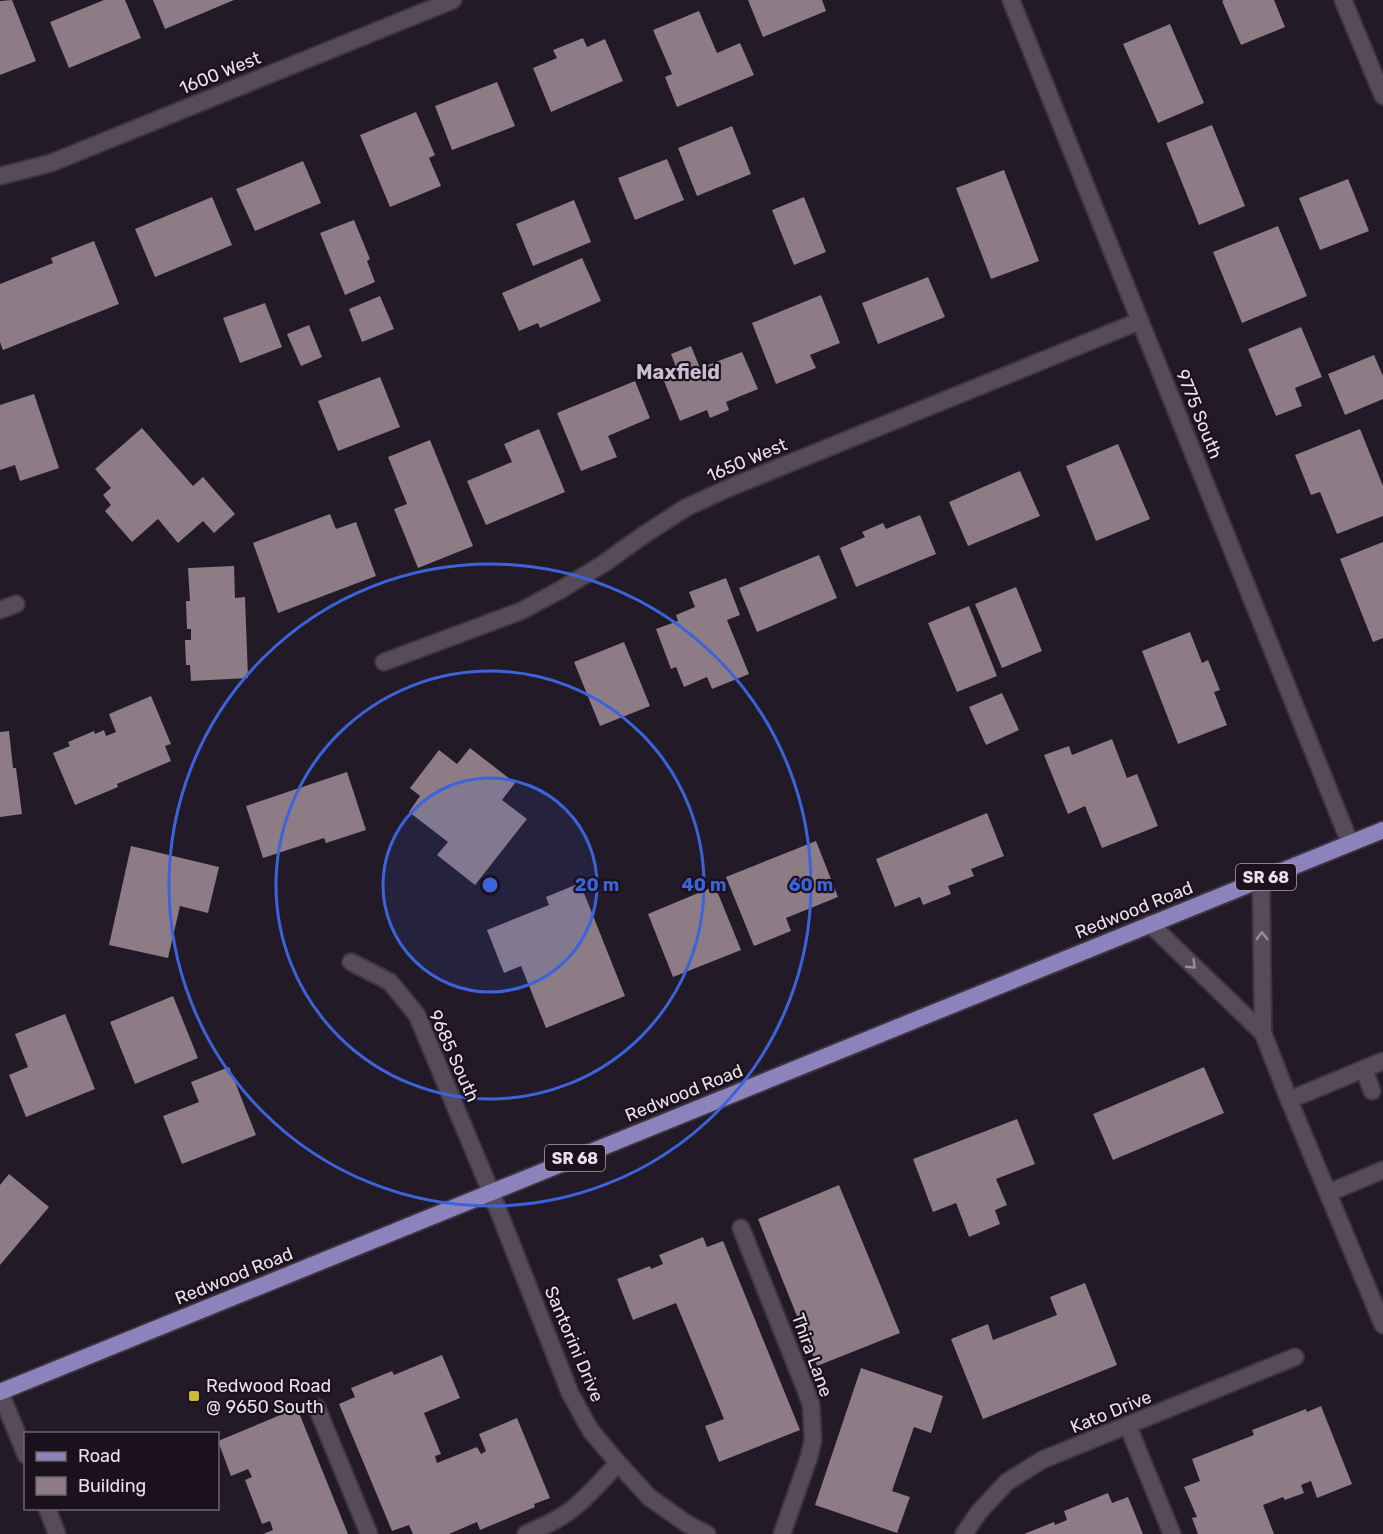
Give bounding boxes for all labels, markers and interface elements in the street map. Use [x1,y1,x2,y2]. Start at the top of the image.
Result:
street label: 1600 West [176,47,264,99]
district label: Maxfield [636,360,720,384]
street label: 9775 South [1171,366,1227,462]
street label: 1650 West [704,433,790,487]
road number: SR 68 [1236,864,1296,890]
text: 20 m [575,874,619,896]
text: 40 m [682,874,726,896]
text: 60 m [789,874,833,896]
centre of rings [480,875,500,895]
street label: Redwood Road [1072,876,1196,944]
one-way arrow [1256,932,1268,941]
one-way arrow [1185,958,1196,969]
street label: 9685 South [424,1007,484,1105]
street label: Redwood Road [622,1059,746,1127]
road number: SR 68 [545,1145,605,1171]
street label: Redwood Road [172,1242,296,1310]
street label: Santorini Drive [540,1283,608,1405]
street label: Thira Lane [787,1310,837,1400]
place label: Redwood Road @ 9650 South [206,1375,331,1418]
street label: Kato Drive [1067,1386,1155,1438]
marker: Redwood Road @ 9650 South [187,1389,201,1403]
legend [24,1432,219,1510]
text: Road [78,1445,121,1467]
text: Building [78,1475,146,1497]

